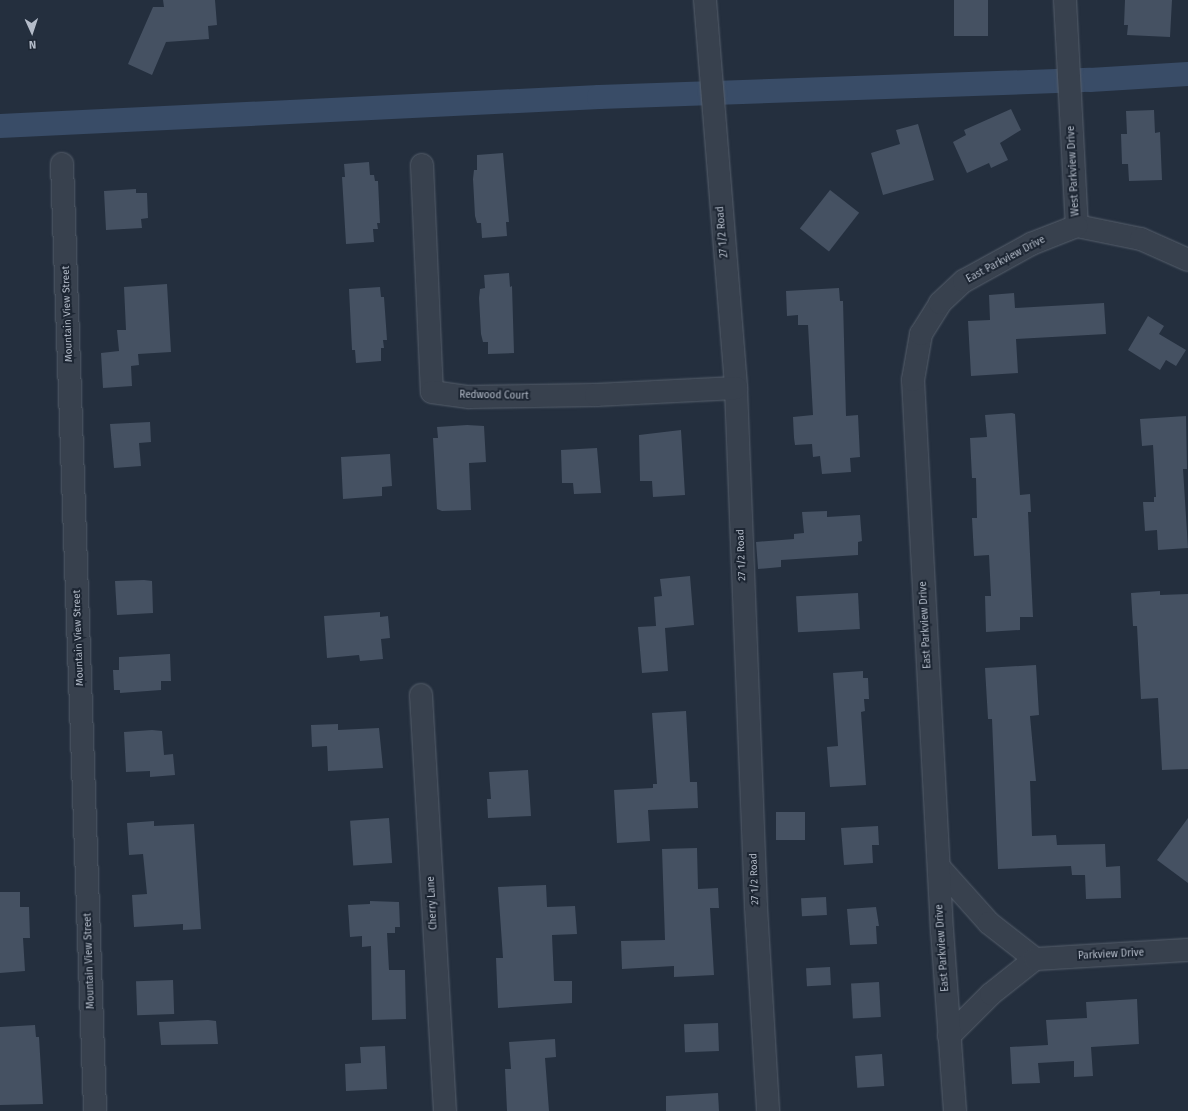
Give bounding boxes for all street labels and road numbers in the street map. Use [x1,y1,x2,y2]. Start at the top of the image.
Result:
street label: West Parkview Drive [1066,125,1082,217]
street label: 27 1/2 Road [715,206,731,258]
street label: East Parkview Drive [964,234,1048,286]
street label: Mountain View Street [60,266,76,362]
street label: Redwood Court [459,389,529,403]
street label: 27 1/2 Road [735,529,749,581]
street label: East Parkview Drive [918,581,934,669]
street label: Mountain View Street [71,590,87,686]
street label: 27 1/2 Road [748,853,762,905]
street label: Cherry Lane [426,876,440,930]
street label: East Parkview Drive [934,904,952,992]
street label: Mountain View Street [82,913,98,1009]
street label: Parkview Drive [1078,947,1144,963]

